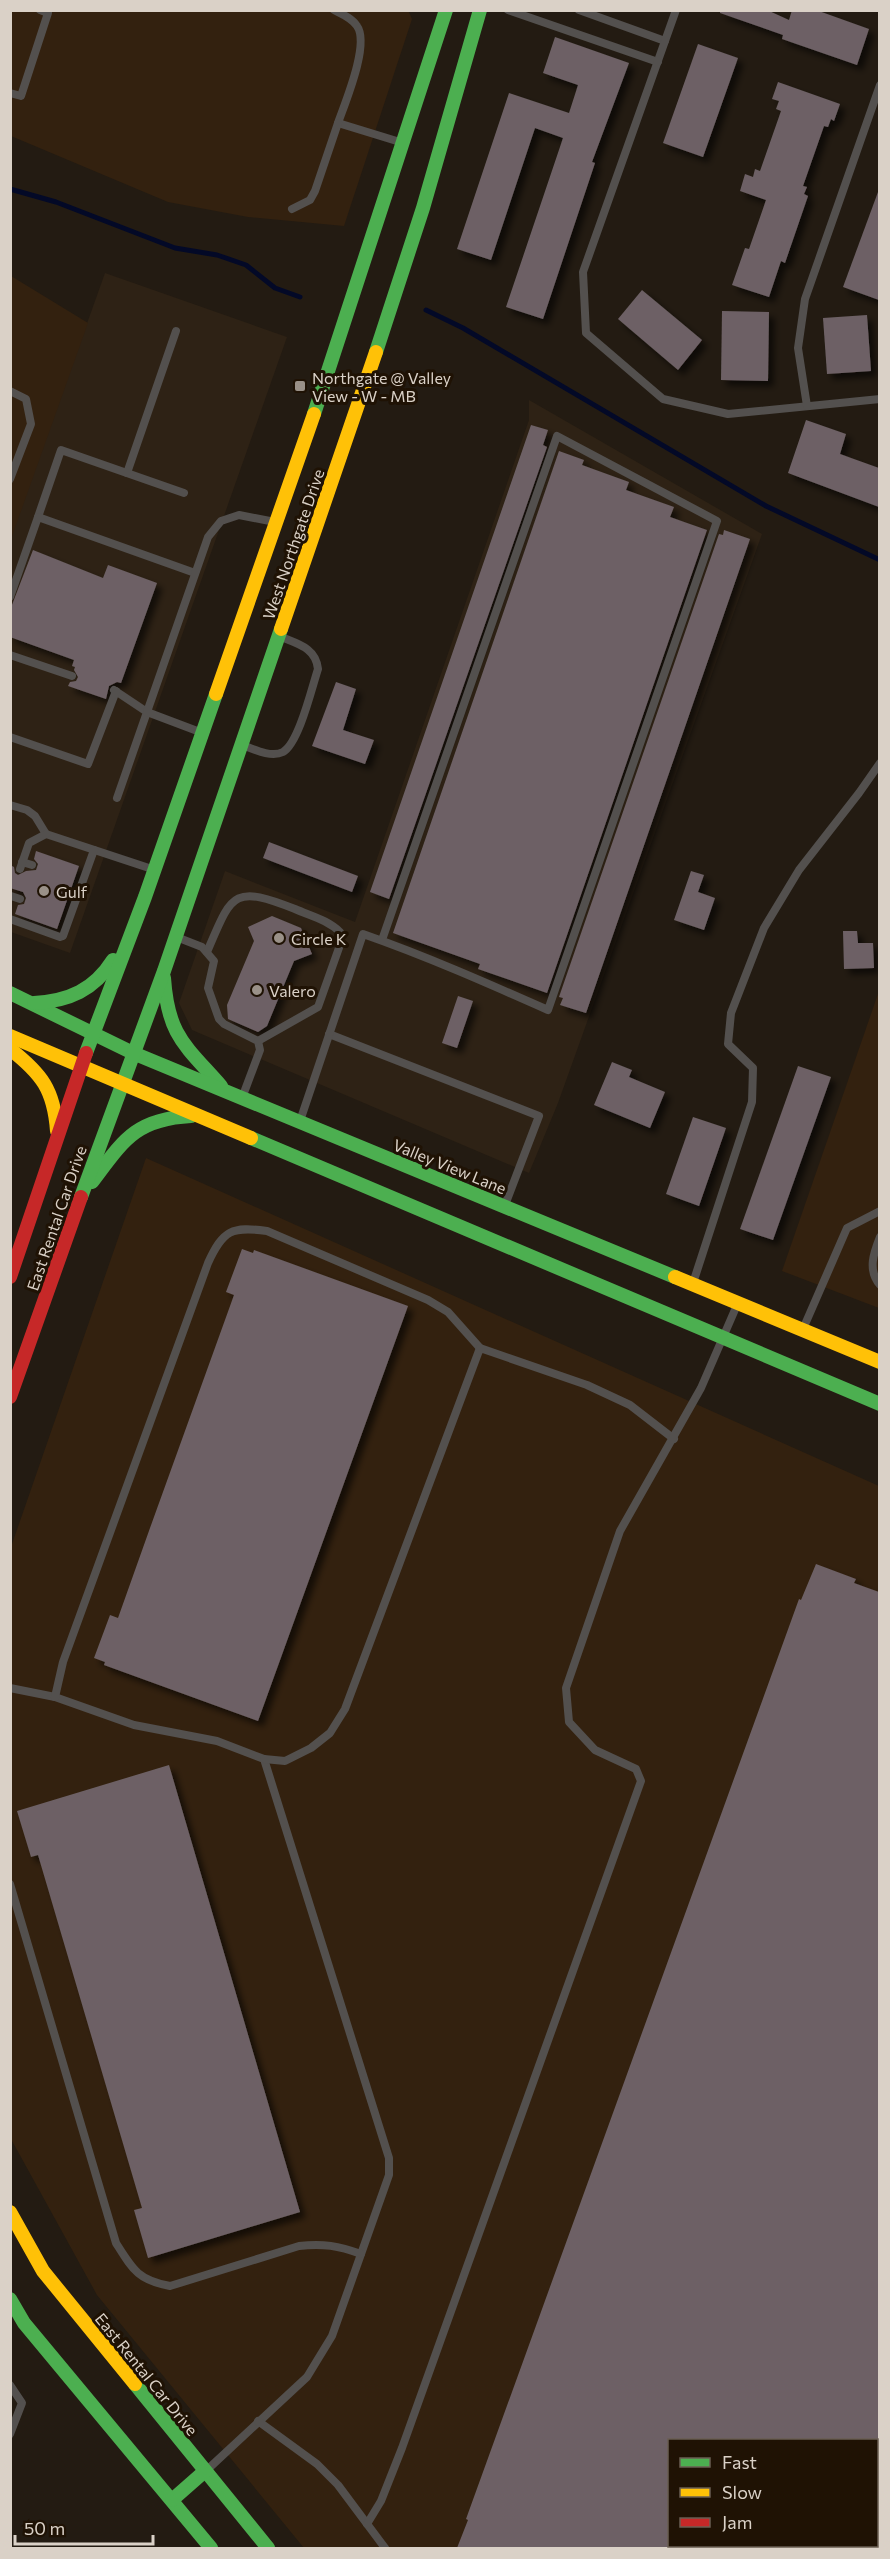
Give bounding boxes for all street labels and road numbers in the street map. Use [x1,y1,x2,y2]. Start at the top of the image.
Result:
street label: West Northgate Drive [258,466,328,622]
street label: Valley View Lane [391,1135,509,1197]
street label: East Rental Car Drive [22,1143,90,1293]
street label: East Rental Car Drive [92,2309,202,2439]

